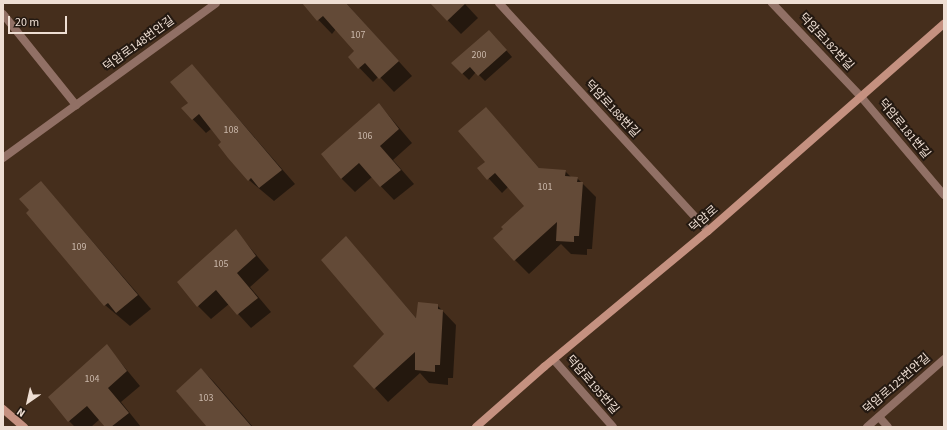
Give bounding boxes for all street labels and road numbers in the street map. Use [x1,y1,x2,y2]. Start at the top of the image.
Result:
street label: 덕암로182번길 [796,10,856,74]
street label: 덕암로148번안길 [101,13,177,75]
street label: 덕암로188번길 [582,77,642,141]
street label: 덕암로181번길 [875,96,933,162]
street label: 덕암로 [687,203,721,235]
street label: 덕암로125번안길 [861,351,933,417]
street label: 덕암로195번길 [563,353,621,417]

